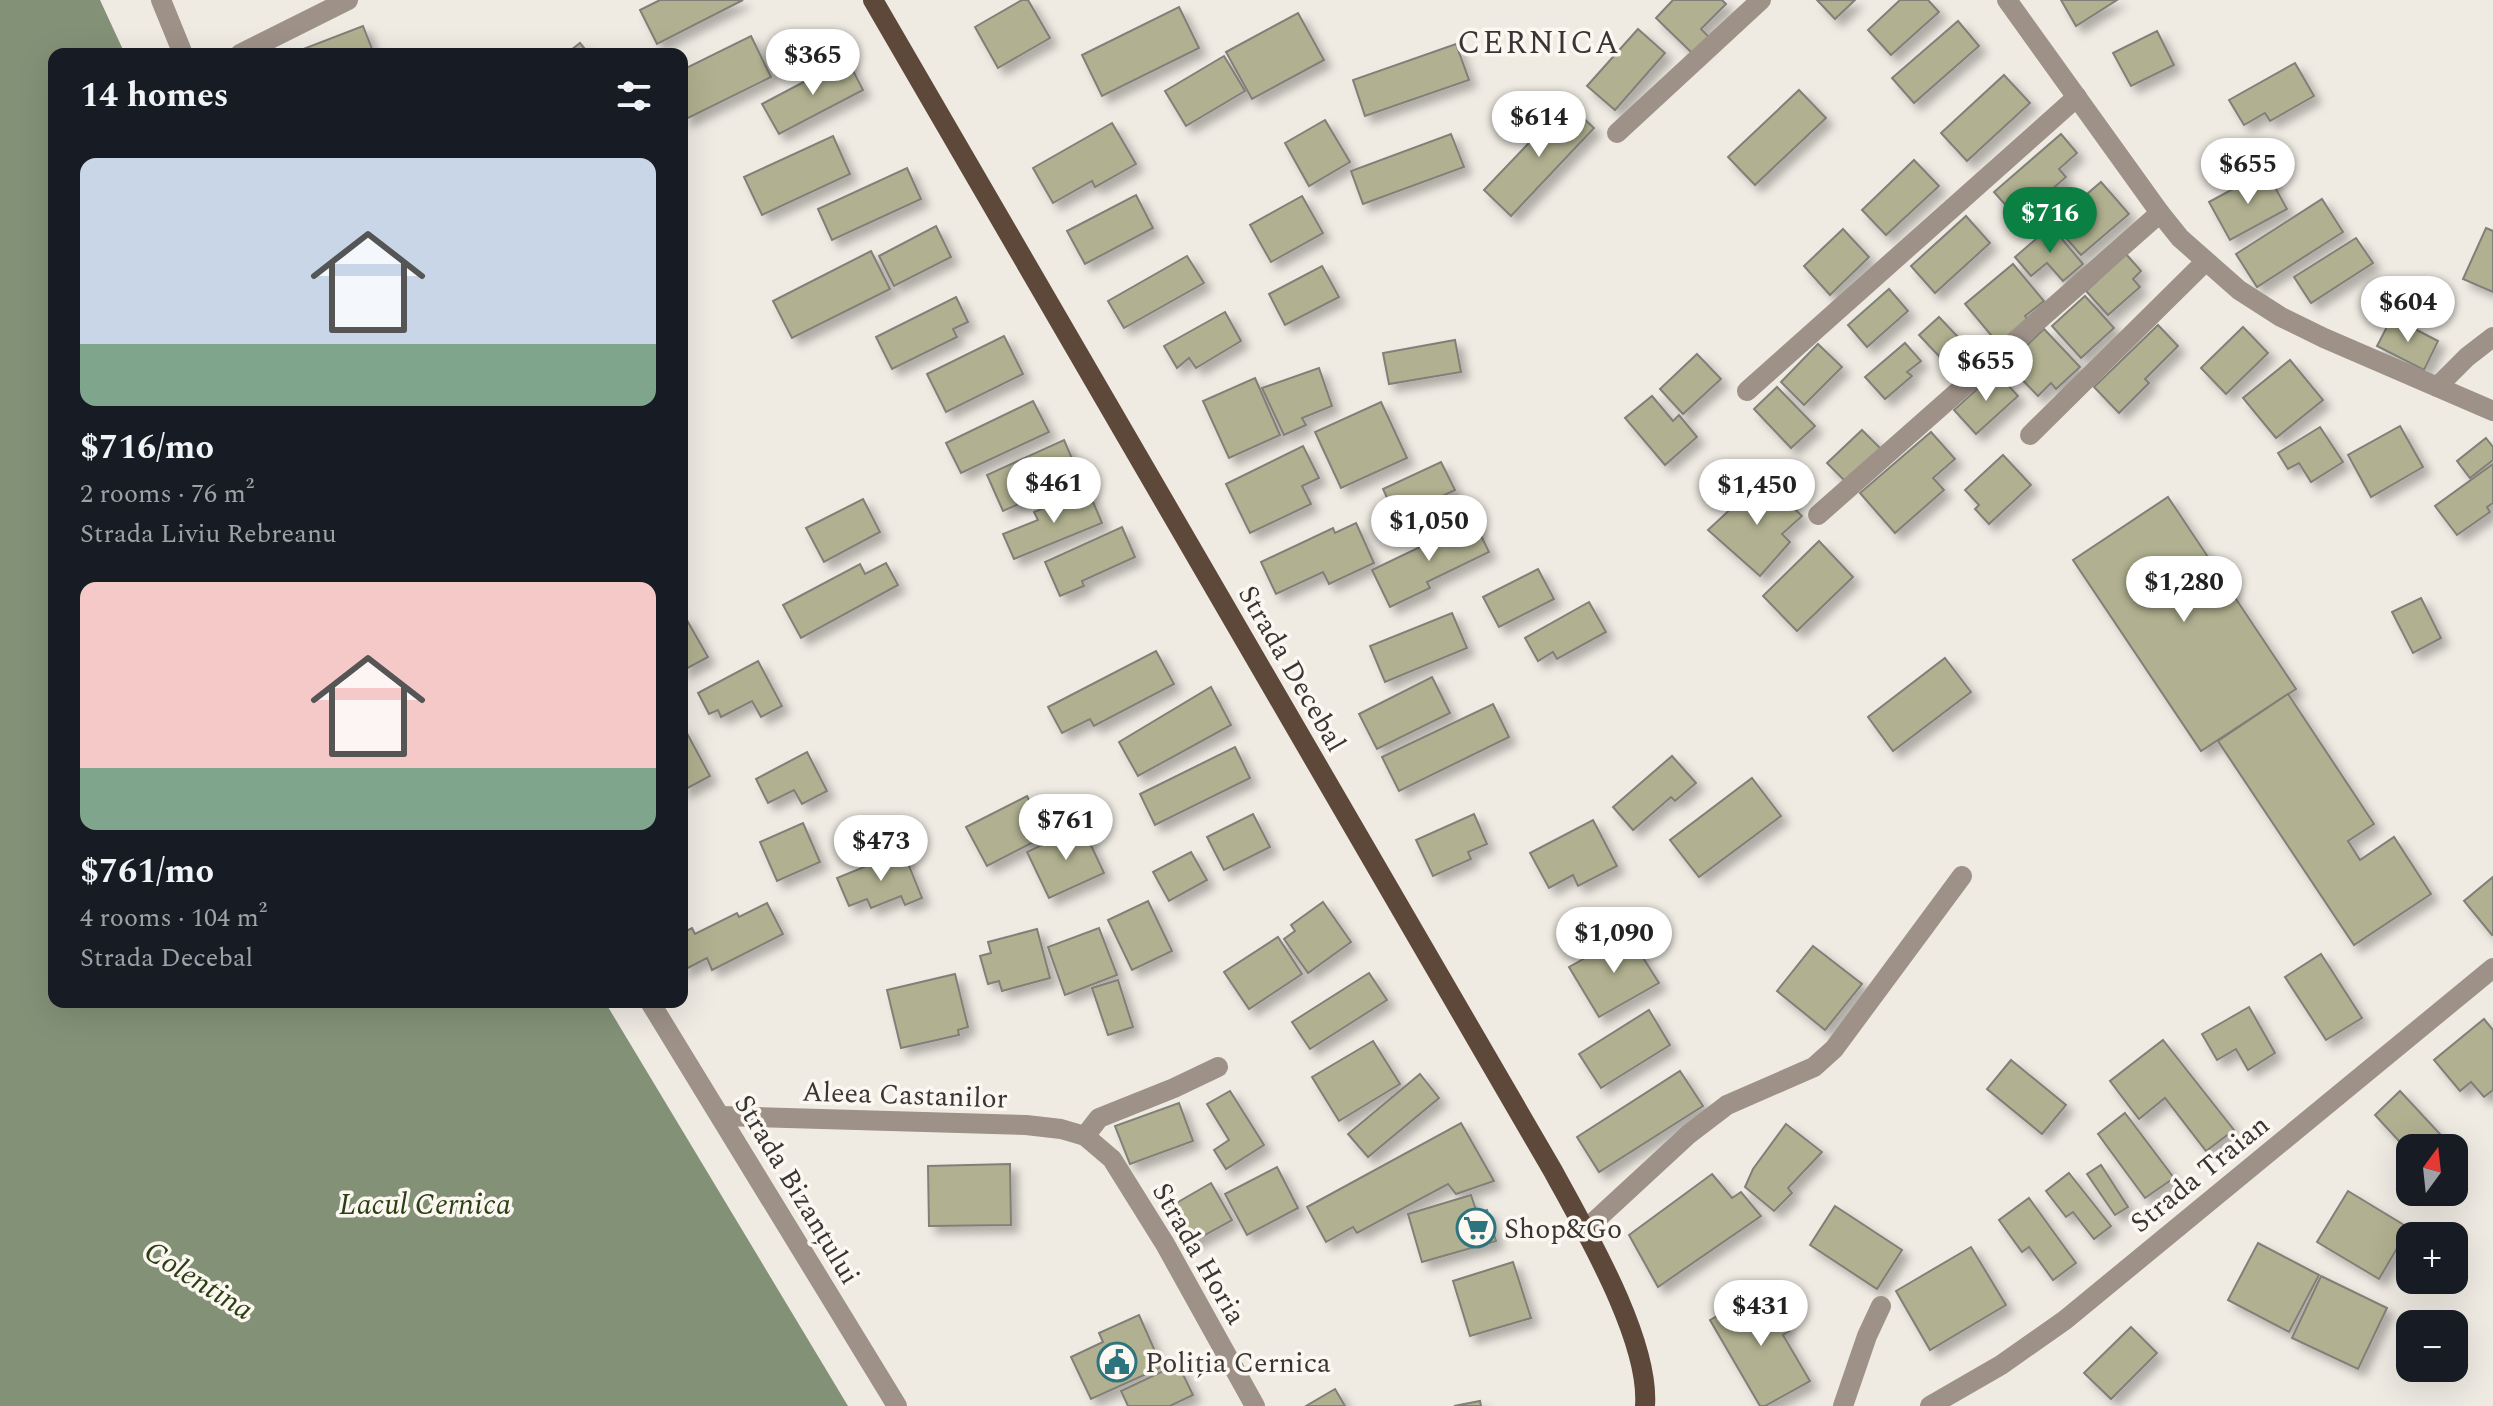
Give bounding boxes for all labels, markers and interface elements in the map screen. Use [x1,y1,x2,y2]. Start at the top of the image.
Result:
district label: CERNICA [1457,19,1621,68]
pin: $365 [766,29,860,97]
text: $365 [784,35,842,75]
text: 14 homes [80,70,229,122]
icon: filters [612,74,656,118]
pin: $614 [1492,91,1586,159]
text: $614 [1510,97,1568,137]
pin: $655 [2201,138,2295,206]
text: $655 [2219,144,2277,184]
pin: $716 [2003,187,2097,255]
text: $716 [2021,193,2079,233]
icon: home [296,210,440,354]
pin: $604 [2361,276,2455,344]
text: $604 [2379,282,2437,322]
pin: $655 [1939,335,2033,403]
text: $655 [1957,341,2015,381]
text: $716/mo [80,422,214,474]
pin: $461 [1007,457,1101,525]
pin: $1,450 [1692,459,1822,527]
text: $461 [1025,463,1083,503]
text: $1,450 [1717,465,1797,505]
text: 2 rooms · 76 m² [80,474,254,514]
pin: $1,050 [1364,495,1494,563]
text: $1,050 [1389,501,1469,541]
text: Strada Liviu Rebreanu [80,514,337,554]
pin: $1,280 [2119,556,2249,624]
text: $1,280 [2144,562,2224,602]
street label: Strada Decebal [1226,577,1357,760]
icon: home [296,634,440,778]
pin: $761 [1019,794,1113,862]
text: $761 [1037,800,1095,840]
pin: $473 [834,815,928,883]
text: $473 [852,821,910,861]
text: $761/mo [80,846,214,898]
text: 4 rooms · 104 m² [80,898,267,938]
pin: $1,090 [1549,907,1679,975]
text: $1,090 [1574,913,1654,953]
text: Strada Decebal [80,938,253,978]
street label: Aleea Castanilor [801,1070,1008,1121]
street label: Strada Bizanțului [723,1086,871,1293]
street label: Strada Traian [2121,1104,2279,1244]
north arrow [2396,1134,2468,1206]
map controls [2396,1134,2468,1382]
street label: Strada Horia [1141,1175,1257,1333]
water label: Lacul Cernica [339,1182,511,1228]
supermarket icon: Shop&Go [1455,1207,1497,1249]
place label: Shop&Go [1504,1208,1622,1251]
button: + [2396,1222,2468,1294]
water label: Colentina [135,1229,262,1333]
pin: $431 [1714,1280,1808,1348]
text: $431 [1732,1286,1790,1326]
button: − [2396,1310,2468,1382]
public building icon: Poliția Cernica [1096,1341,1138,1383]
place label: Poliția Cernica [1145,1342,1331,1385]

